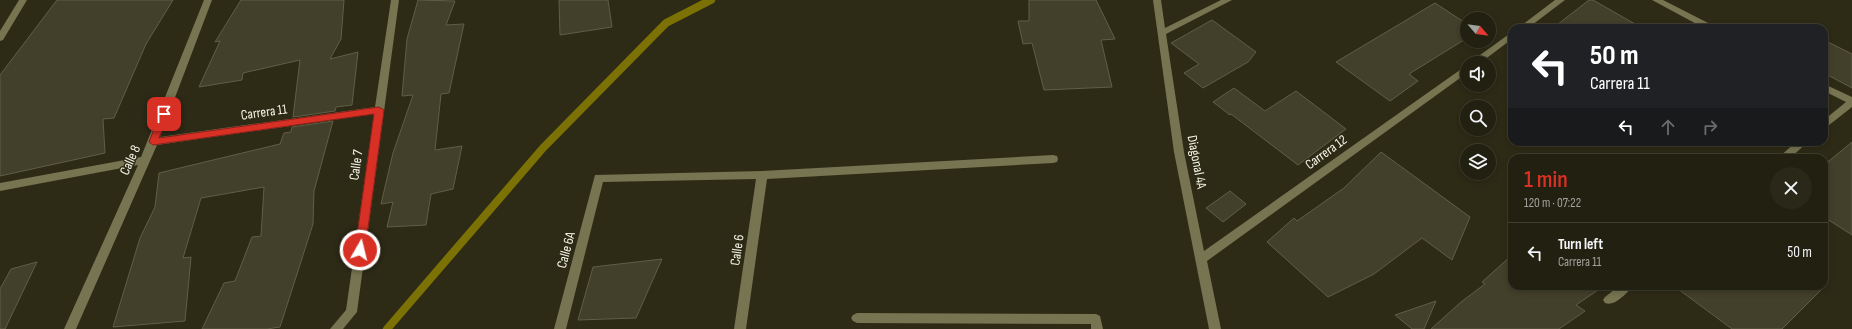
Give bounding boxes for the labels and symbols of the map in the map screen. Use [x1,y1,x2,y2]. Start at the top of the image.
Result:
north arrow [1460,12,1496,48]
pin [147,97,181,131]
street label: Carrera 11 [240,100,288,124]
street label: Carrera 12 [1302,131,1350,173]
street label: Diagonal 4A [1183,134,1211,191]
street label: Calle 8 [116,142,144,178]
street label: Calle 7 [345,148,367,181]
position arrow [339,229,381,271]
street label: Calle 6A [553,229,579,270]
street label: Calle 6 [726,233,748,267]

